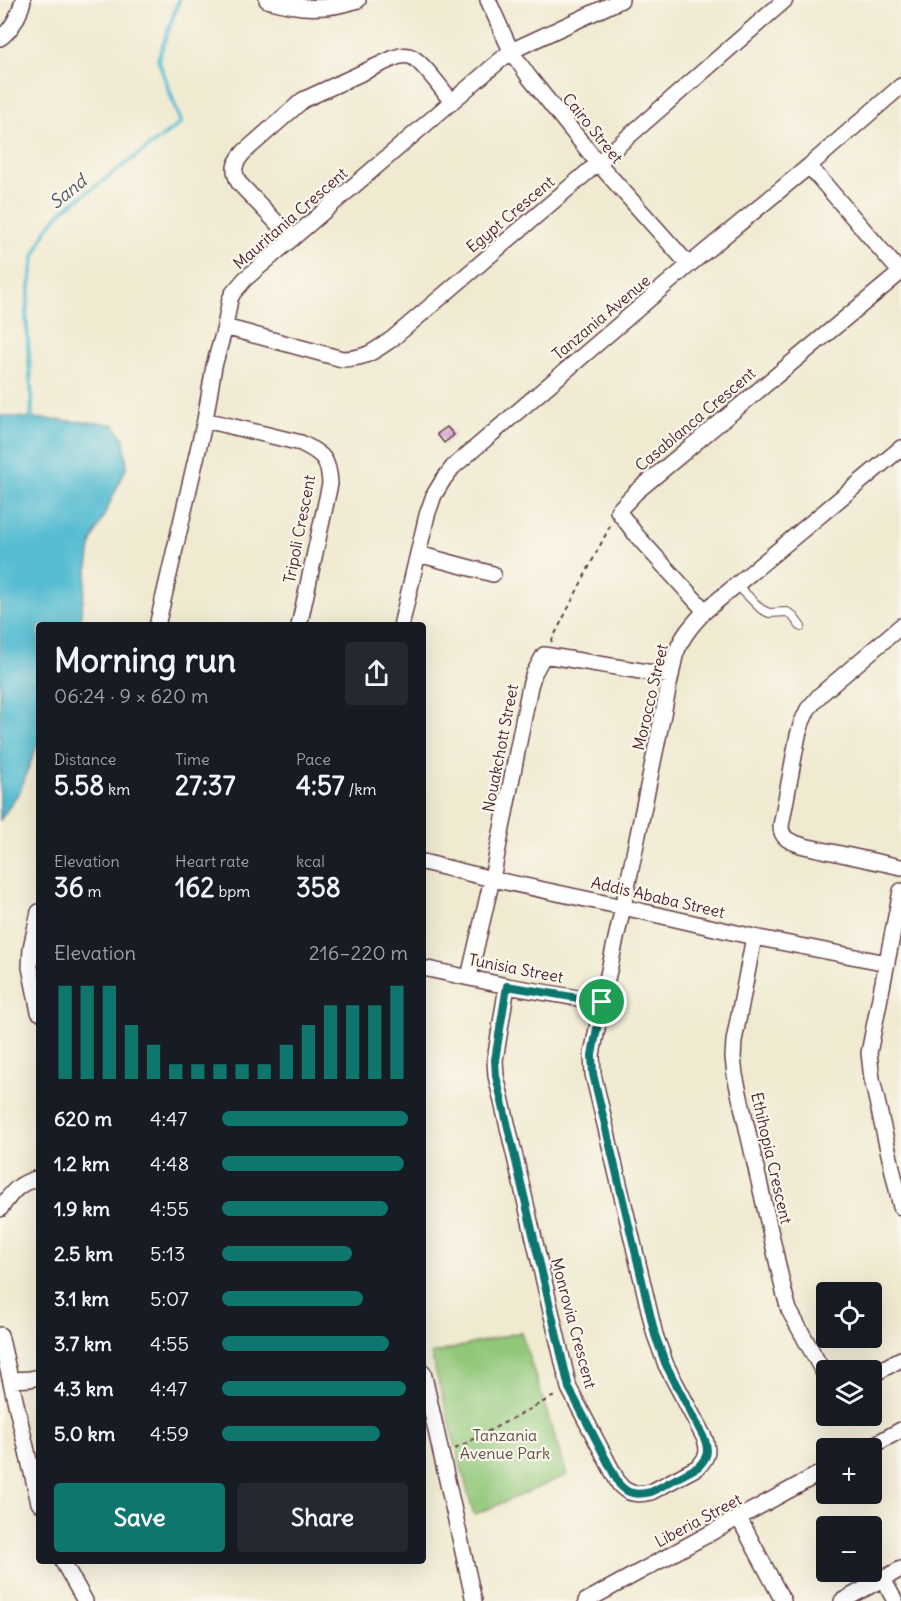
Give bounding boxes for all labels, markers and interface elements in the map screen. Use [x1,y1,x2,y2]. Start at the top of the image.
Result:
street label: Cairo Street [558,89,628,168]
street label: Mauritania Crescent [229,162,352,273]
water label: Sand [44,168,93,214]
street label: Egypt Crescent [462,171,559,257]
street label: Tanzania Avenue [548,270,654,364]
street label: Casablanca Crescent [631,362,760,475]
street label: Tripoli Crescent [279,473,319,585]
text: Morning run [54,639,236,681]
street label: Morocco Street [628,641,672,752]
button: share [345,642,408,705]
street label: Nouakchott Street [478,682,522,814]
text: 06:24 · 9 × 620 m [54,683,208,708]
text: Distance [54,749,116,769]
text: Time [175,749,210,769]
text: Pace [296,749,331,769]
text: 5.58 [54,769,104,802]
text: 27:37 [175,769,235,802]
text: 4:57 [296,769,345,802]
text: km [104,779,130,799]
text: /km [345,779,376,799]
text: Elevation [54,851,120,871]
text: Heart rate [175,851,249,871]
text: kcal [296,851,325,871]
text: 36 [54,871,84,904]
text: 162 [175,871,215,904]
text: 358 [296,871,341,904]
street label: Addis Ababa Street [589,872,727,922]
text: m [84,881,102,901]
text: bpm [215,881,250,901]
text: Elevation [54,940,136,965]
text: 216–220 m [309,940,408,965]
street label: Tunisia Street [467,949,566,987]
pin [576,976,627,1027]
icon: arrive [585,985,618,1018]
street label: Ethihopia Crescent [747,1090,797,1226]
text: 620 m [54,1106,112,1131]
text: 4:47 [150,1106,187,1131]
text: 1.2 km [54,1151,110,1176]
text: 4:48 [150,1151,189,1176]
text: 1.9 km [54,1196,110,1221]
text: 4:55 [150,1196,189,1221]
text: 2.5 km [54,1241,113,1266]
text: 5:13 [150,1241,185,1266]
street label: Monrovia Crescent [547,1256,601,1391]
map controls [816,1282,882,1582]
button: locate [816,1282,882,1348]
text: 3.1 km [54,1286,109,1311]
text: 5:07 [150,1286,189,1311]
text: 3.7 km [54,1331,112,1356]
text: 4:55 [150,1331,189,1356]
button: layers [816,1360,882,1426]
text: 4.3 km [54,1376,114,1401]
text: 4:47 [150,1376,187,1401]
text: 5.0 km [54,1421,115,1446]
text: 4:59 [150,1421,189,1446]
park label: Tanzania Avenue Park [460,1425,550,1463]
button: + [816,1438,882,1504]
button: Save [54,1483,225,1552]
button: Share [237,1483,408,1552]
street label: Liberia Street [651,1488,745,1551]
button: − [816,1516,882,1582]

